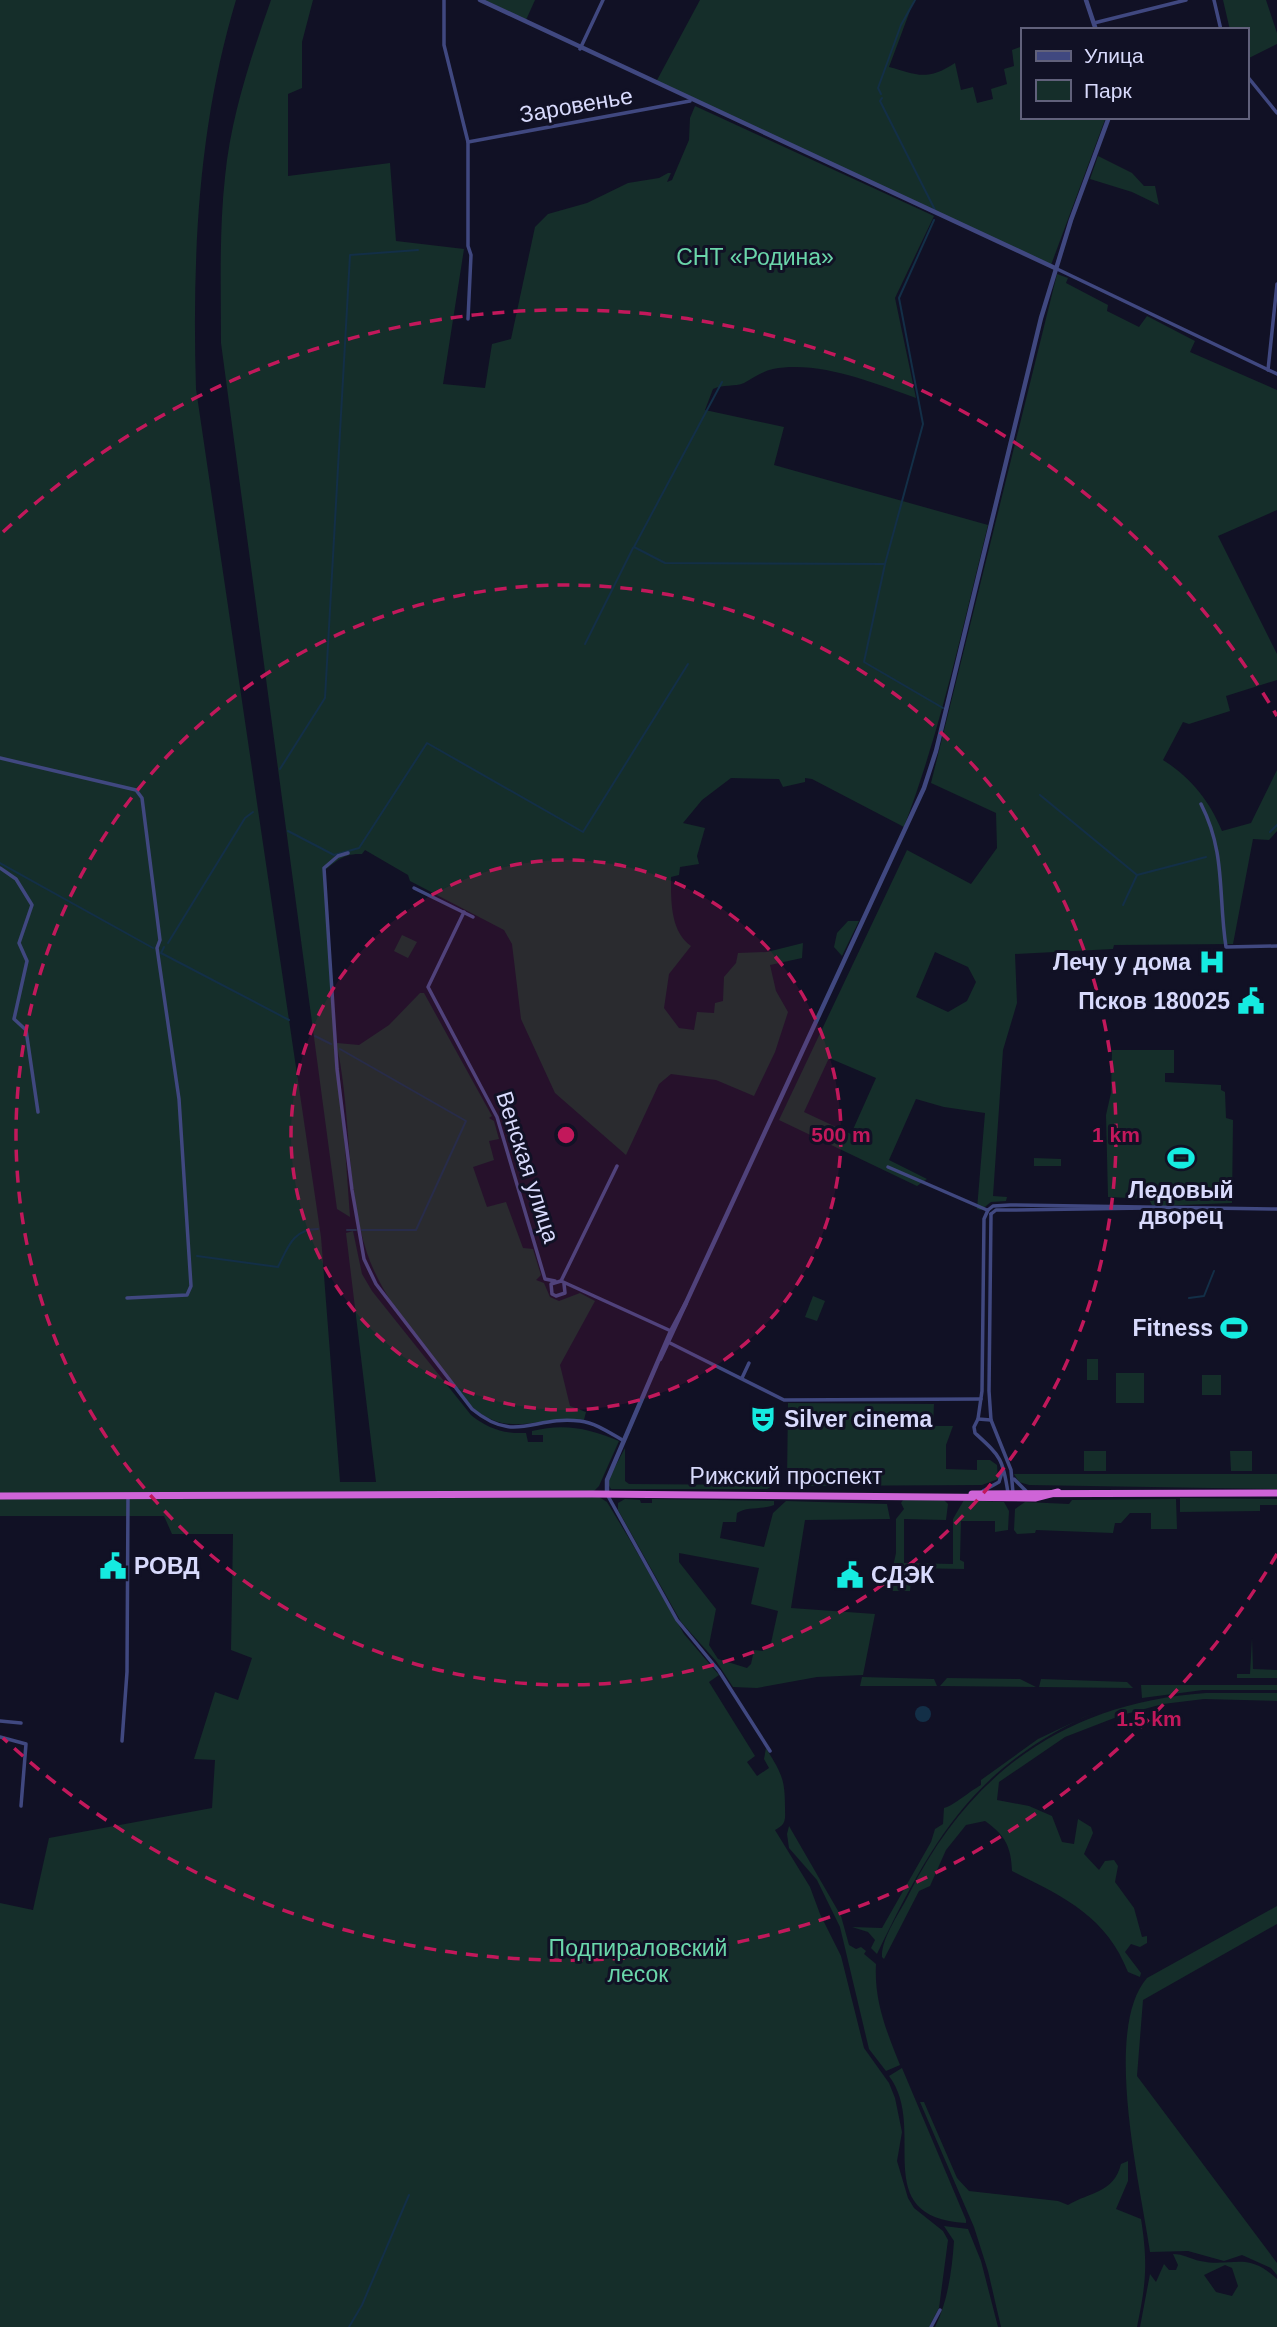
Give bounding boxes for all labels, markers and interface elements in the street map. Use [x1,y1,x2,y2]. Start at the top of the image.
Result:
legend [1021,28,1249,119]
text: Улица [1084,44,1144,67]
text: Парк [1084,79,1132,102]
street label: Заровенье [517,82,635,128]
park label: СНТ «Родина» [676,244,834,270]
hospital icon: Лечу у дома [1197,947,1227,977]
place label: Лечу у дома [1053,949,1191,975]
public building icon: Псков 180025 [1236,986,1266,1016]
place label: Псков 180025 [1078,988,1230,1014]
street label: Венская улица [491,1088,565,1246]
centre of rings [554,1123,578,1147]
text: 500 m [811,1123,871,1146]
text: 1 km [1092,1123,1140,1146]
sports icon: Ледовый дворец [1166,1143,1196,1173]
place label: Ледовый дворец [1128,1177,1234,1229]
sports icon: Fitness [1219,1313,1249,1343]
place label: Fitness [1132,1315,1213,1341]
theatre icon: Silver cinema [748,1404,778,1434]
place label: Silver cinema [784,1406,933,1432]
street label: Рижский проспект [690,1463,883,1489]
public building icon: РОВД [98,1551,128,1581]
place label: РОВД [134,1553,200,1579]
public building icon: СДЭК [835,1560,865,1590]
place label: СДЭК [871,1562,935,1588]
text: 1.5 km [1116,1707,1182,1730]
park label: Подпираловский лесок [549,1935,727,1987]

